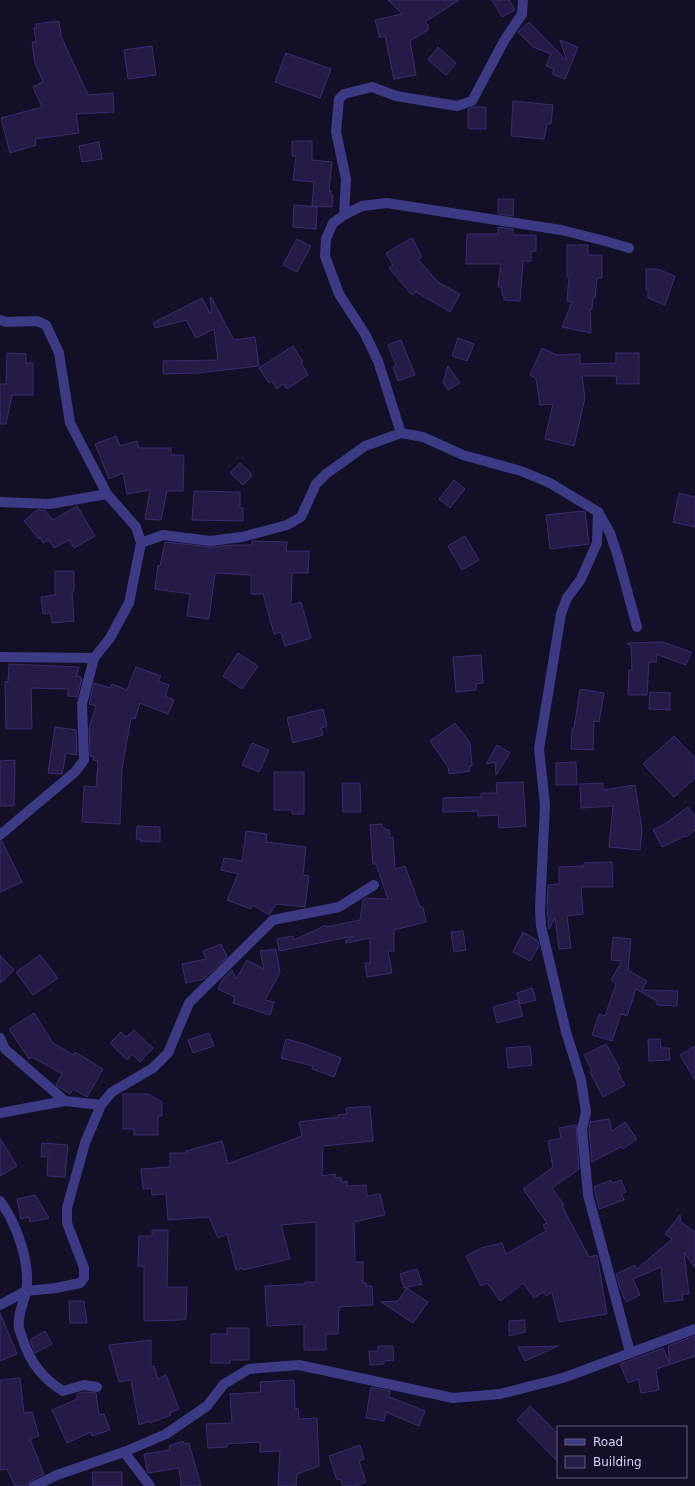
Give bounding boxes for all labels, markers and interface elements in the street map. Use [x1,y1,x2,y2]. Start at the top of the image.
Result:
legend [557,1426,687,1478]
text: Road [593,1435,623,1449]
text: Building [593,1455,642,1469]

